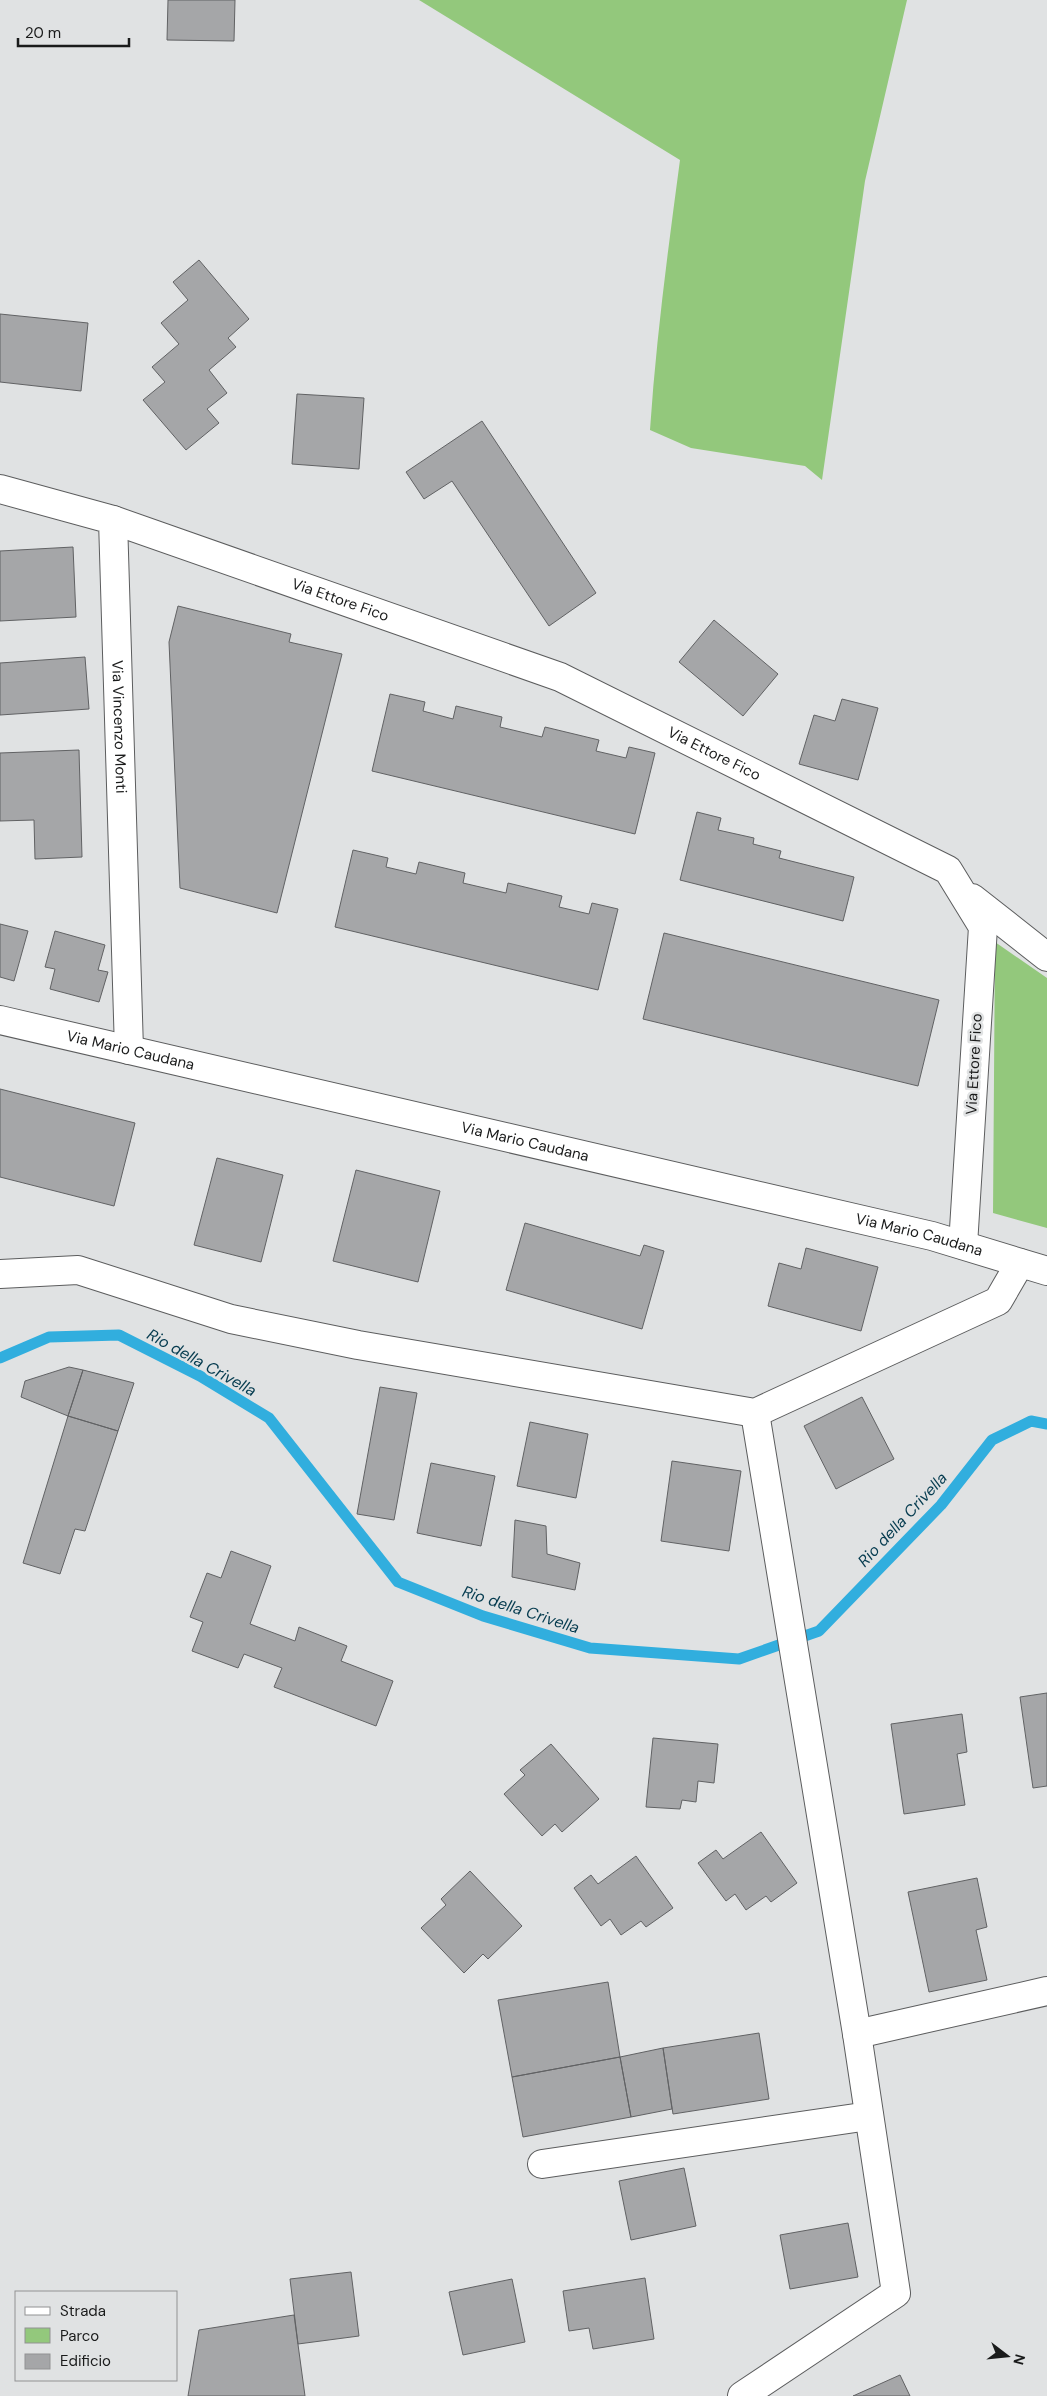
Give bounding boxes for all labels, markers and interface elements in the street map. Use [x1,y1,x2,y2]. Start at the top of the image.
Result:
scale bar [18,15,129,47]
text: 20 m [25,23,61,43]
street label: Via Ettore Fico [289,574,392,626]
street label: Via Vincenzo Monti [107,660,131,794]
street label: Via Ettore Fico [664,722,764,785]
street label: Via Ettore Fico [961,1013,987,1115]
street label: Via Mario Caudana [65,1026,196,1075]
street label: Via Mario Caudana [459,1117,591,1166]
street label: Via Mario Caudana [854,1209,985,1261]
water label: Rio della Crivella [143,1324,260,1401]
water label: Rio della Crivella [853,1468,952,1571]
water label: Rio della Crivella [460,1581,582,1638]
legend [15,2291,178,2381]
text: Strada [60,2301,106,2321]
text: Parco [60,2326,99,2346]
north arrow [982,2331,1032,2381]
text: Edificio [60,2351,111,2371]
text: N [1009,2352,1030,2367]

